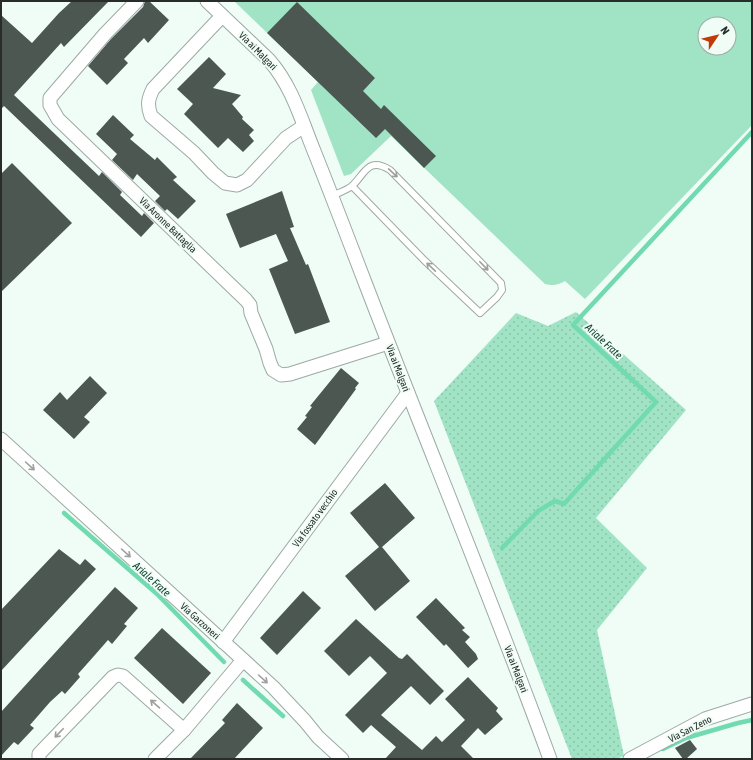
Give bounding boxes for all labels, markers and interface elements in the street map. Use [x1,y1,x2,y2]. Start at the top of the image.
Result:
north arrow [697,16,737,56]
text: N [718,24,732,36]
street label: Via ai Malgari [237,30,279,72]
one-way arrow [388,169,398,178]
street label: Via Aronne Battaglia [137,195,199,255]
one-way arrow [479,261,489,271]
one-way arrow [426,262,436,271]
water label: Ariale Frate [582,320,625,361]
street label: Via ai Malgari [384,343,412,393]
one-way arrow [25,461,35,470]
street label: Via fossato vecchio [290,487,340,549]
one-way arrow [121,549,131,558]
water label: Ariale Frate [130,559,173,599]
street label: Via Garzoneri [178,601,222,641]
street label: Via ai Malgari [502,644,530,694]
one-way arrow [258,674,269,683]
one-way arrow [149,699,160,708]
street label: Via San Zeno [667,713,714,745]
one-way arrow [54,728,64,738]

